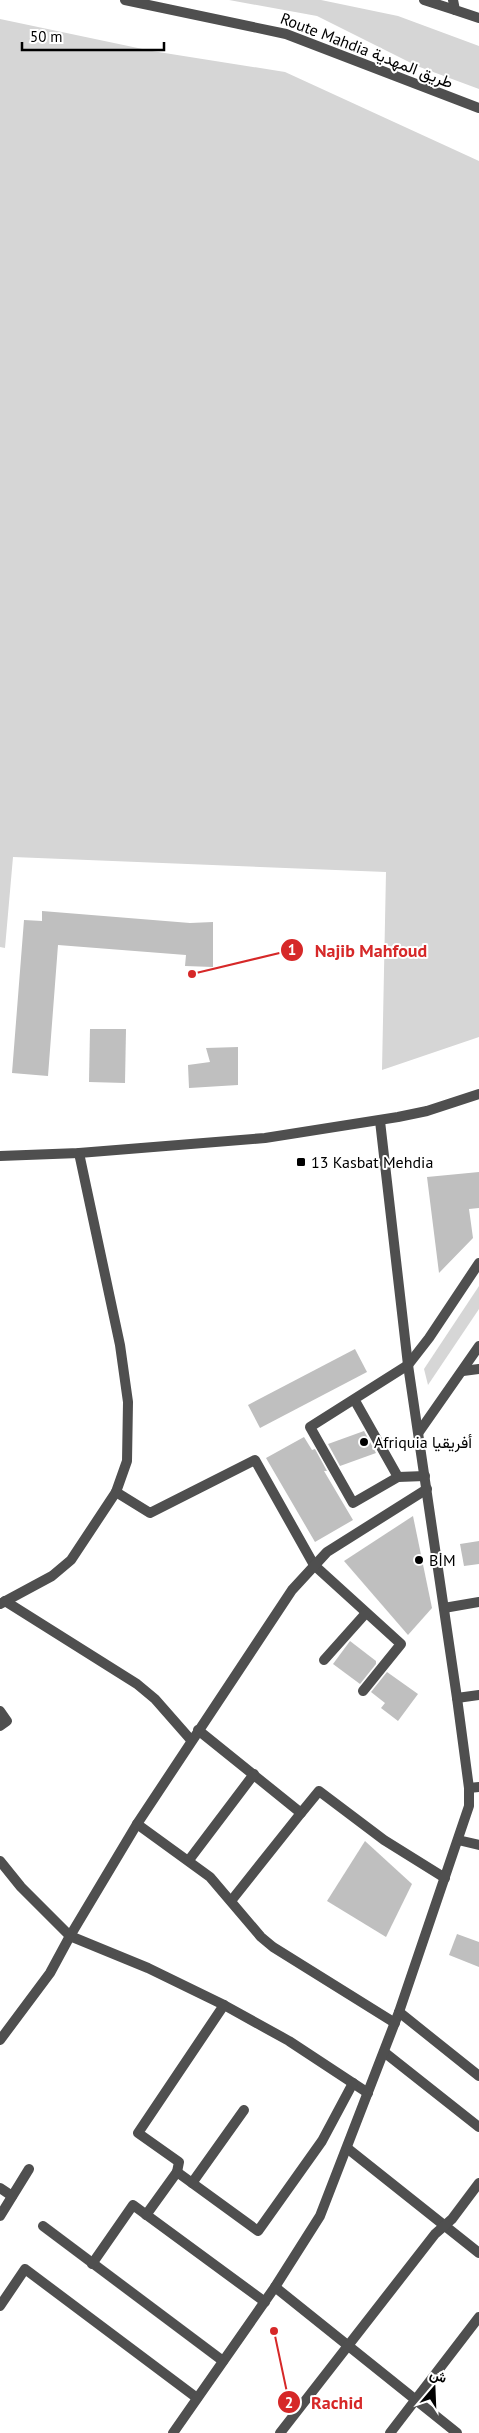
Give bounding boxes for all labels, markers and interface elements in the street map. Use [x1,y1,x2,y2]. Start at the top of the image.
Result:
street label: Route Mahdia طريق المهدية [277,8,456,93]
scale bar [22,20,165,52]
text: 50 m [30,27,63,46]
callout: Najib Mahfoud [280,934,437,967]
text: Najib Mahfoud [315,939,427,962]
text: 1 [288,940,296,959]
place label: 13 Kasbat Mehdia [311,1152,433,1172]
marker: 13 Kasbat Mehdia [295,1156,307,1168]
place label: Afriquia أفريقيا [374,1432,472,1453]
marker: Afriquia أفريقيا [358,1436,370,1448]
place label: BİM [429,1550,456,1570]
marker: BİM [413,1554,425,1566]
north arrow [409,2363,459,2413]
text: ش [427,2364,449,2387]
callout: Rachid [276,2386,373,2419]
text: Rachid [311,2391,363,2414]
text: 2 [285,2393,293,2412]

